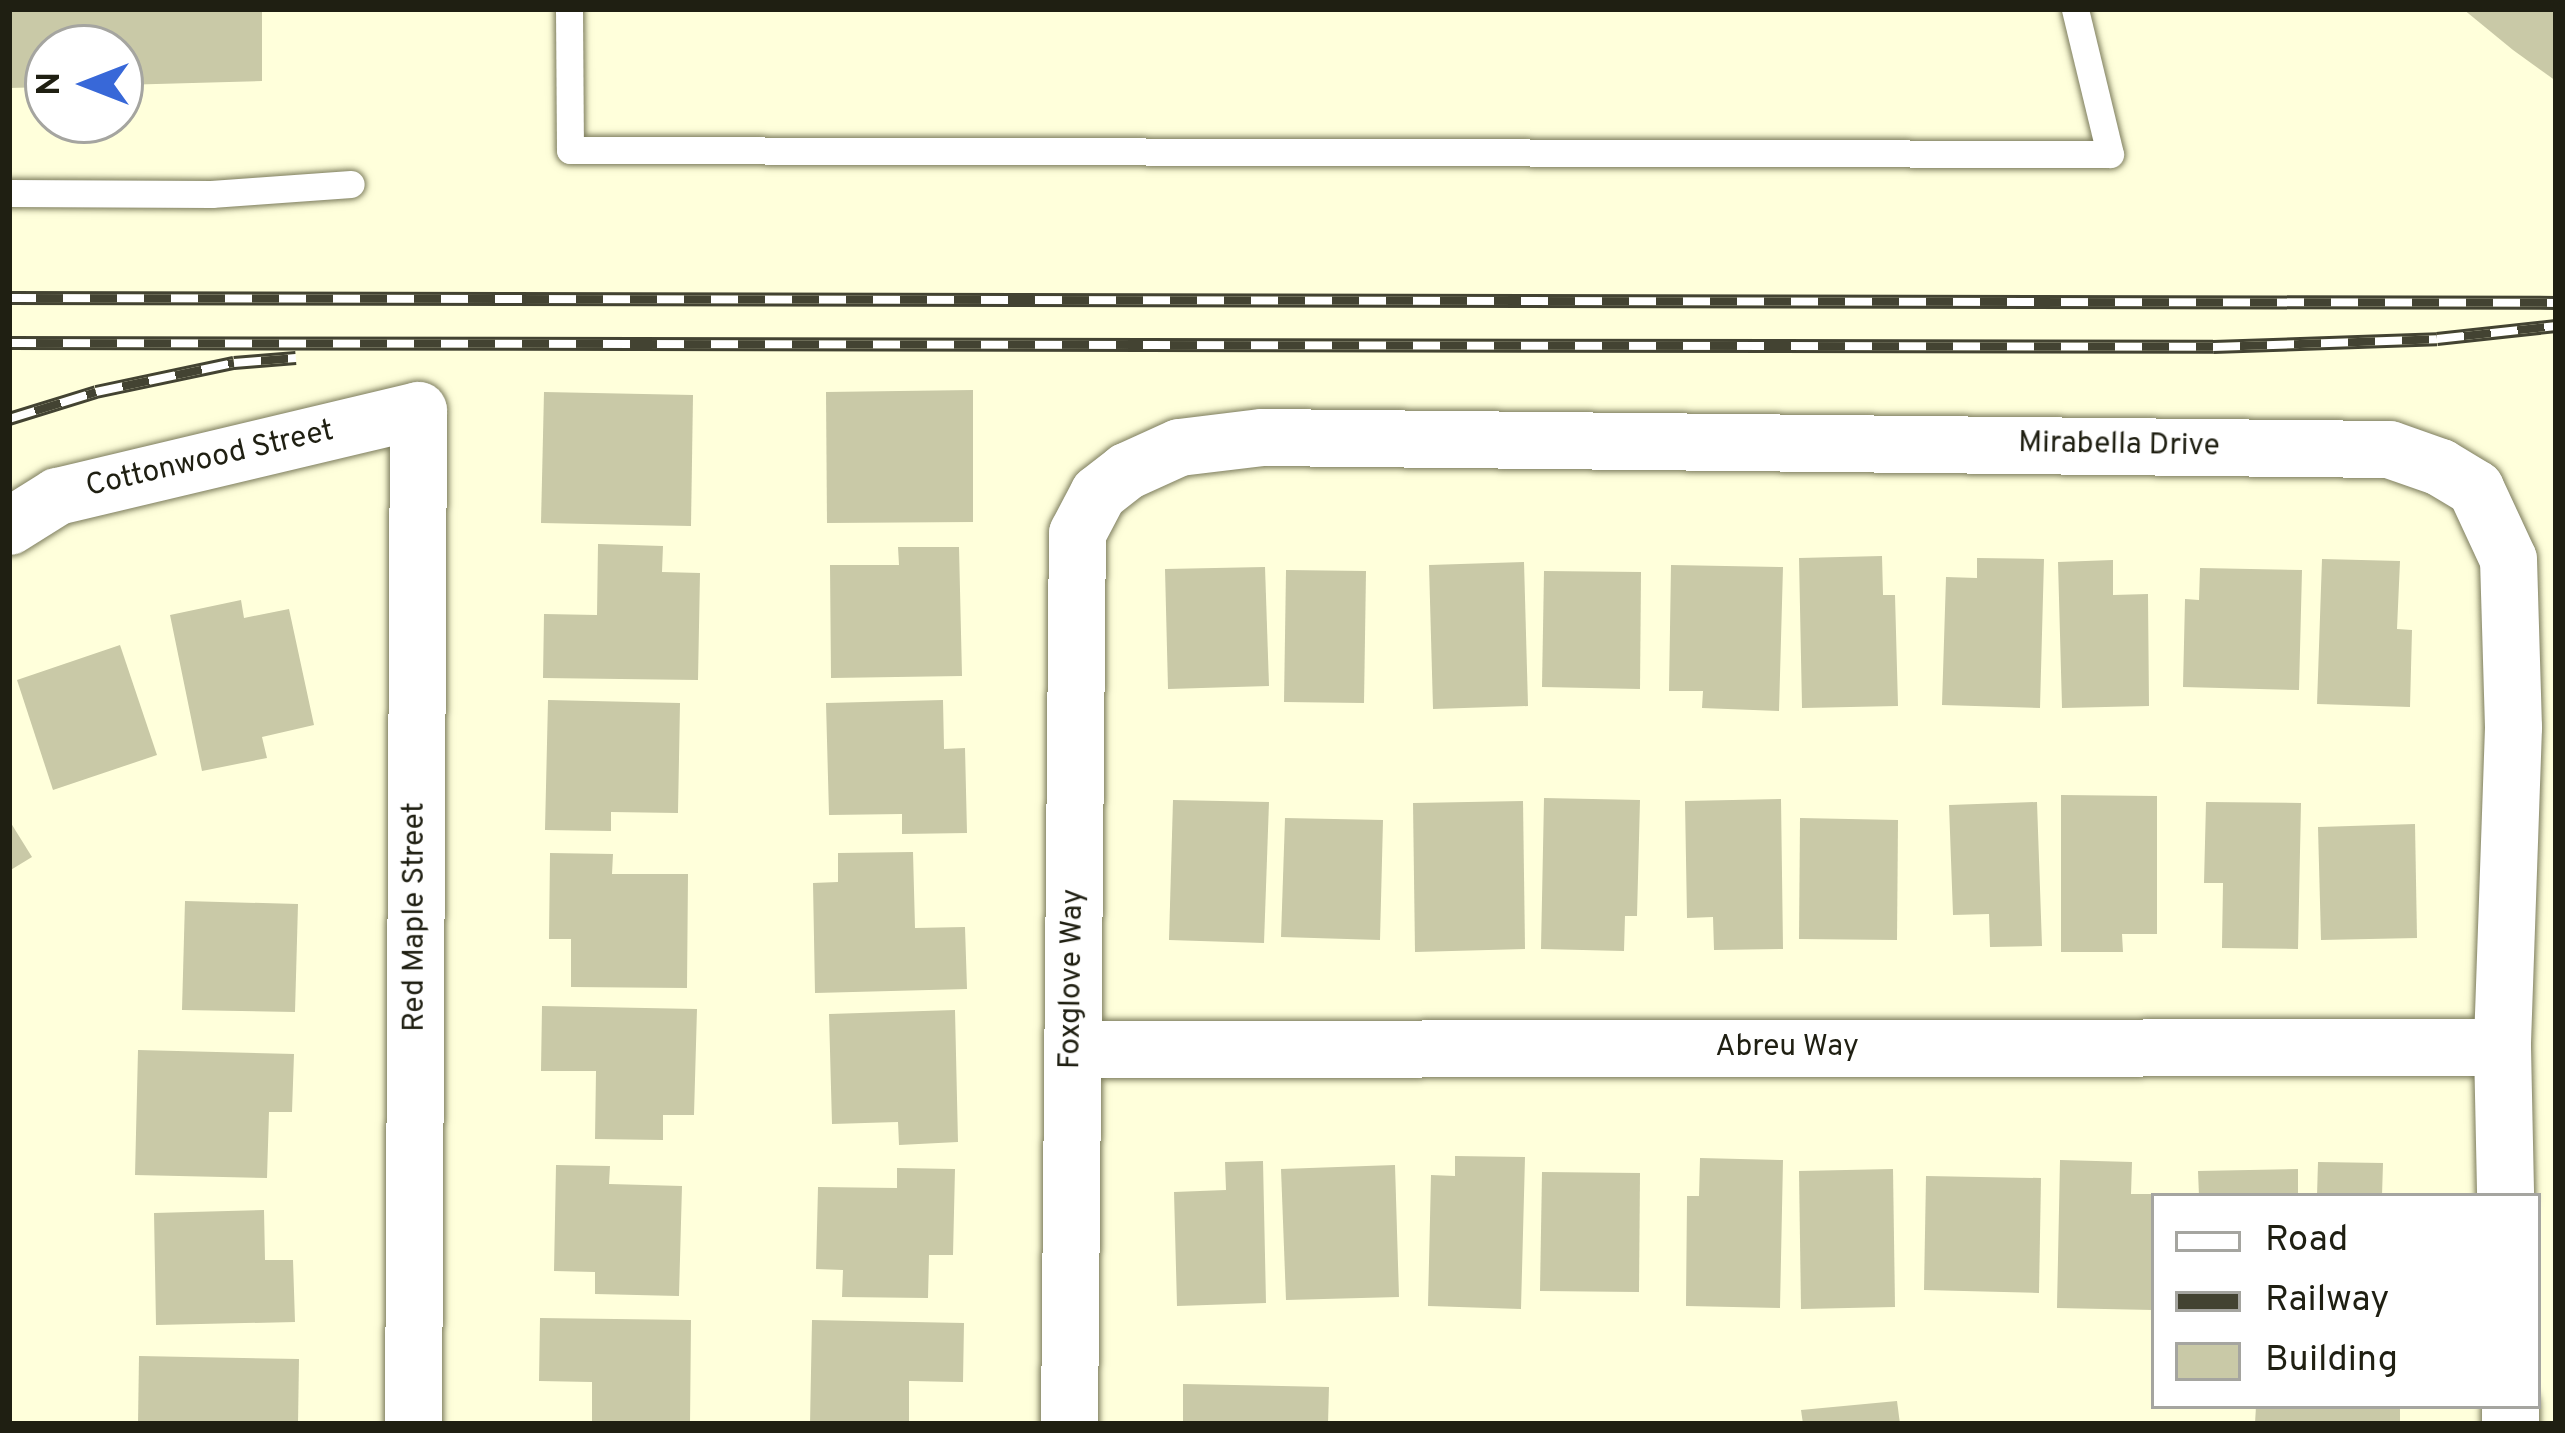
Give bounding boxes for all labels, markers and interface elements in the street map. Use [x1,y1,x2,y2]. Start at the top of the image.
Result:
north arrow [24,24,144,144]
text: N [30,72,72,96]
street label: Cottonwood Street [83,414,337,506]
street label: Mirabella Drive [2018,426,2220,466]
street label: Red Maple Street [398,802,434,1032]
street label: Foxglove Way [1053,888,1093,1070]
street label: Abreu Way [1715,1030,1859,1066]
legend [2151,1193,2541,1409]
text: Road [2265,1218,2348,1264]
text: Railway [2265,1278,2389,1324]
text: Building [2265,1338,2398,1384]

